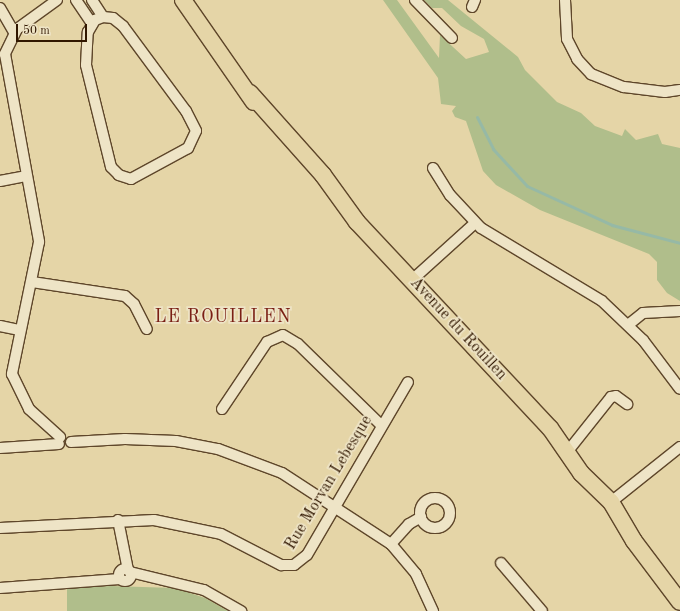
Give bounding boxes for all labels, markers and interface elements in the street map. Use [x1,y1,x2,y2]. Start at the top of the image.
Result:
scale bar [18,16,89,42]
text: 50 m [23,25,50,37]
street label: Avenue du Rouillen [405,274,511,384]
district label: LE ROUILLEN [154,306,292,328]
street label: Rue Morvan Lebesque [281,412,377,554]

